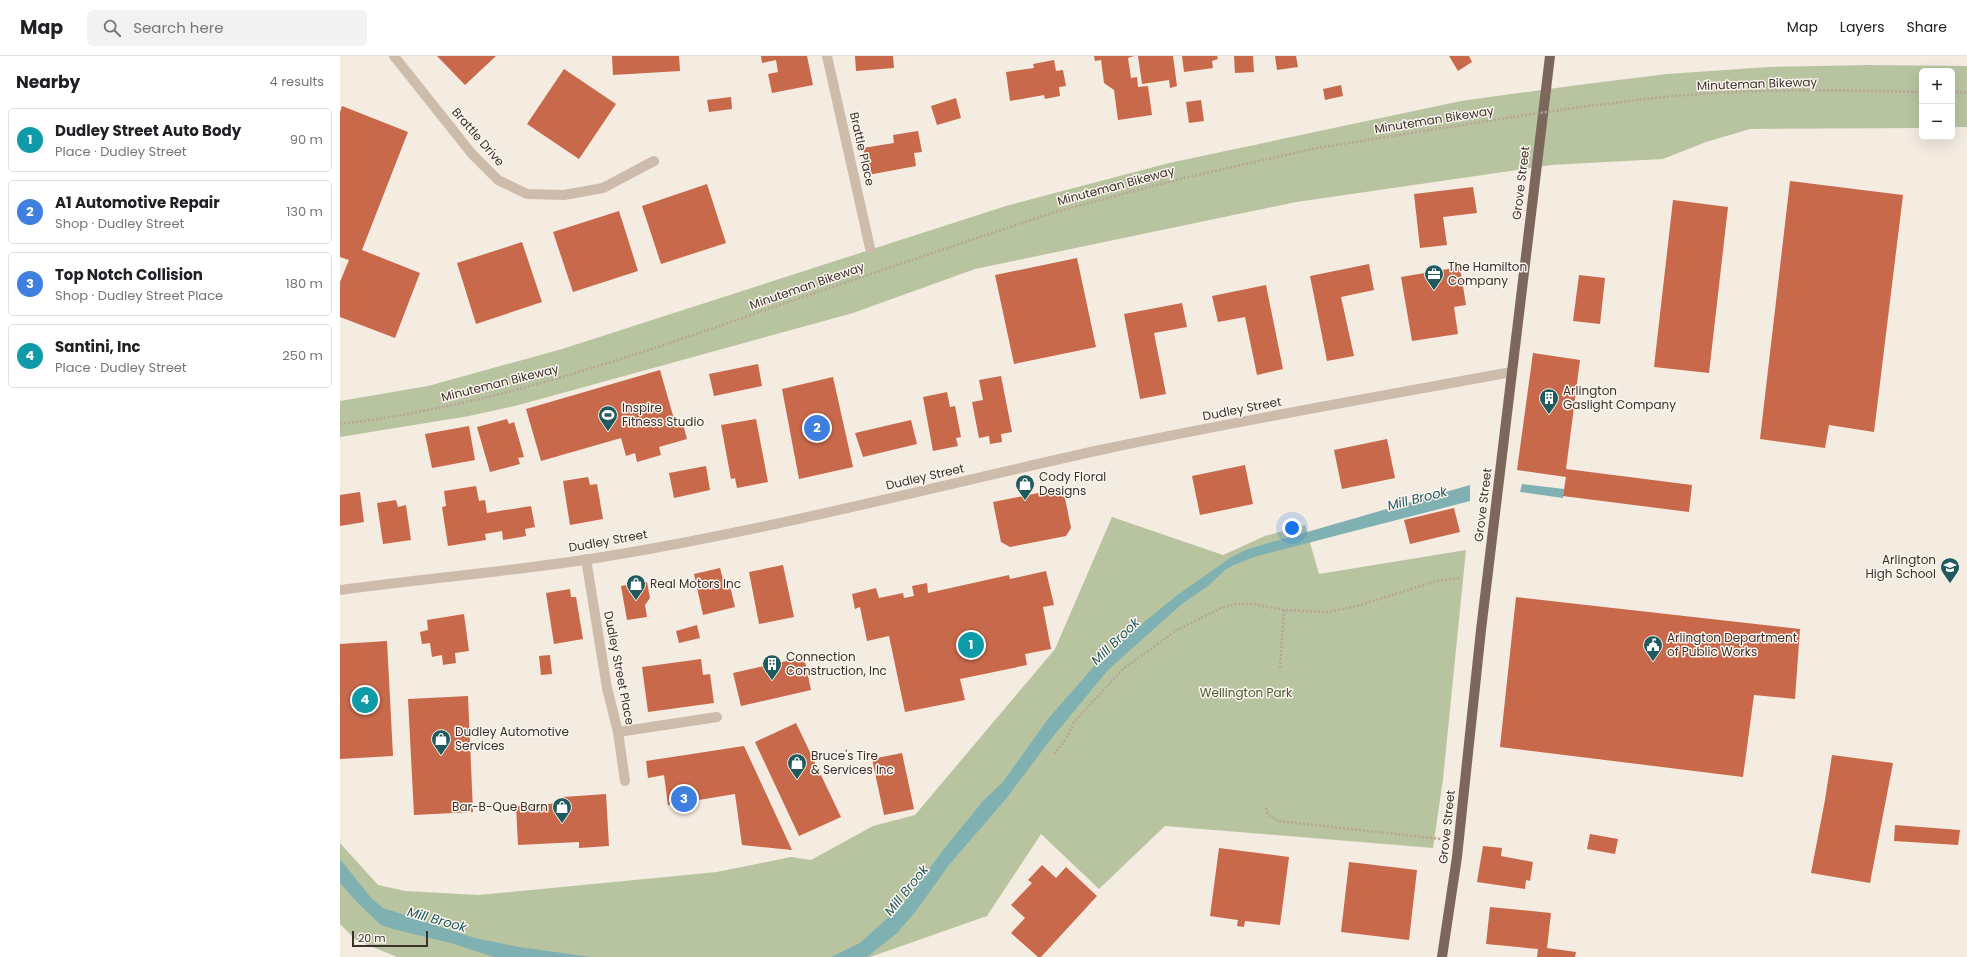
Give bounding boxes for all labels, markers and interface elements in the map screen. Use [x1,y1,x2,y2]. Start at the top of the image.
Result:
search box [87,10,367,46]
text: Map [20,14,63,41]
icon: search [101,17,123,39]
text: Search here [133,17,224,38]
text: Map [1787,17,1818,37]
text: Layers [1840,17,1884,37]
text: Share [1906,17,1947,37]
map controls [1919,68,1955,140]
button: + [1919,68,1955,104]
text: Nearby [16,70,80,94]
text: 4 results [270,72,324,91]
street label: Minuteman Bikeway [1696,73,1818,94]
street label: Minuteman Bikeway [1373,102,1495,137]
street label: Brattle Drive [448,104,509,170]
button: − [1919,104,1955,140]
street label: Brattle Place [846,110,879,187]
text: Dudley Street Auto Body [55,120,241,141]
text: 1 [28,130,32,149]
text: 90 m [290,130,323,149]
text: Place · Dudley Street [55,142,187,161]
street label: Grove Street [1508,145,1533,221]
street label: Minuteman Bikeway [1055,162,1176,209]
text: A1 Automotive Repair [55,192,220,213]
text: 2 [26,202,34,221]
text: 130 m [286,202,323,221]
text: Shop · Dudley Street [55,214,184,233]
street label: Minuteman Bikeway [747,258,867,313]
place label: The Hamilton Company [1448,258,1527,289]
office icon: The Hamilton Company [1423,263,1445,291]
text: Top Notch Collision [55,264,203,285]
text: 3 [26,274,34,293]
text: 180 m [286,274,323,293]
text: Shop · Dudley Street Place [55,286,223,305]
text: Santini, Inc [55,336,141,357]
text: 4 [26,346,34,365]
text: 250 m [282,346,323,365]
text: Place · Dudley Street [55,358,187,377]
street label: Minuteman Bikeway [439,360,561,405]
place label: Arlington Gaslight Company [1563,382,1676,413]
building icon: Arlington Gaslight Company [1538,387,1560,415]
street label: Dudley Street [1201,393,1283,424]
place label: Inspire Fitness Studio [622,399,704,430]
sports icon: Inspire Fitness Studio [597,404,619,432]
pin: 2 [804,413,830,443]
street label: Dudley Street [884,459,966,494]
street label: Grove Street [1470,467,1495,543]
place label: Cody Floral Designs [1039,468,1106,499]
shop icon: Cody Floral Designs [1014,473,1036,501]
water label: Mill Brook [1385,482,1450,515]
your location [1282,518,1302,538]
street label: Dudley Street [567,525,649,556]
place label: Arlington High School [1865,551,1936,582]
school or university icon: Arlington High School [1939,556,1961,584]
shop icon: Real Motors Inc [625,573,647,601]
place label: Real Motors Inc [650,575,741,592]
street label: Dudley Street Place [600,609,639,726]
water label: Mill Brook [1087,613,1145,669]
place label: Arlington Department of Public Works [1667,629,1797,660]
pin: 1 [958,630,984,660]
public building icon: Arlington Department of Public Works [1642,634,1664,662]
place label: Connection Construction, Inc [786,648,887,679]
building icon: Connection Construction, Inc [761,653,783,681]
park label: Wellington Park [1200,684,1293,701]
pin: 4 [352,685,378,715]
place label: Dudley Automotive Services [455,723,569,754]
shop icon: Dudley Automotive Services [430,728,452,756]
place label: Bruce's Tire & Services Inc [811,747,894,778]
shop icon: Bruce's Tire & Services Inc [786,752,808,780]
pin: 3 [671,784,697,814]
street label: Grove Street [1434,789,1459,865]
shop icon: Bar-B-Que Barn [551,796,573,824]
place label: Bar-B-Que Barn [452,798,548,815]
water label: Mill Brook [880,860,934,920]
water label: Mill Brook [405,902,470,937]
scale bar [352,929,428,948]
text: 20 m [358,930,386,946]

